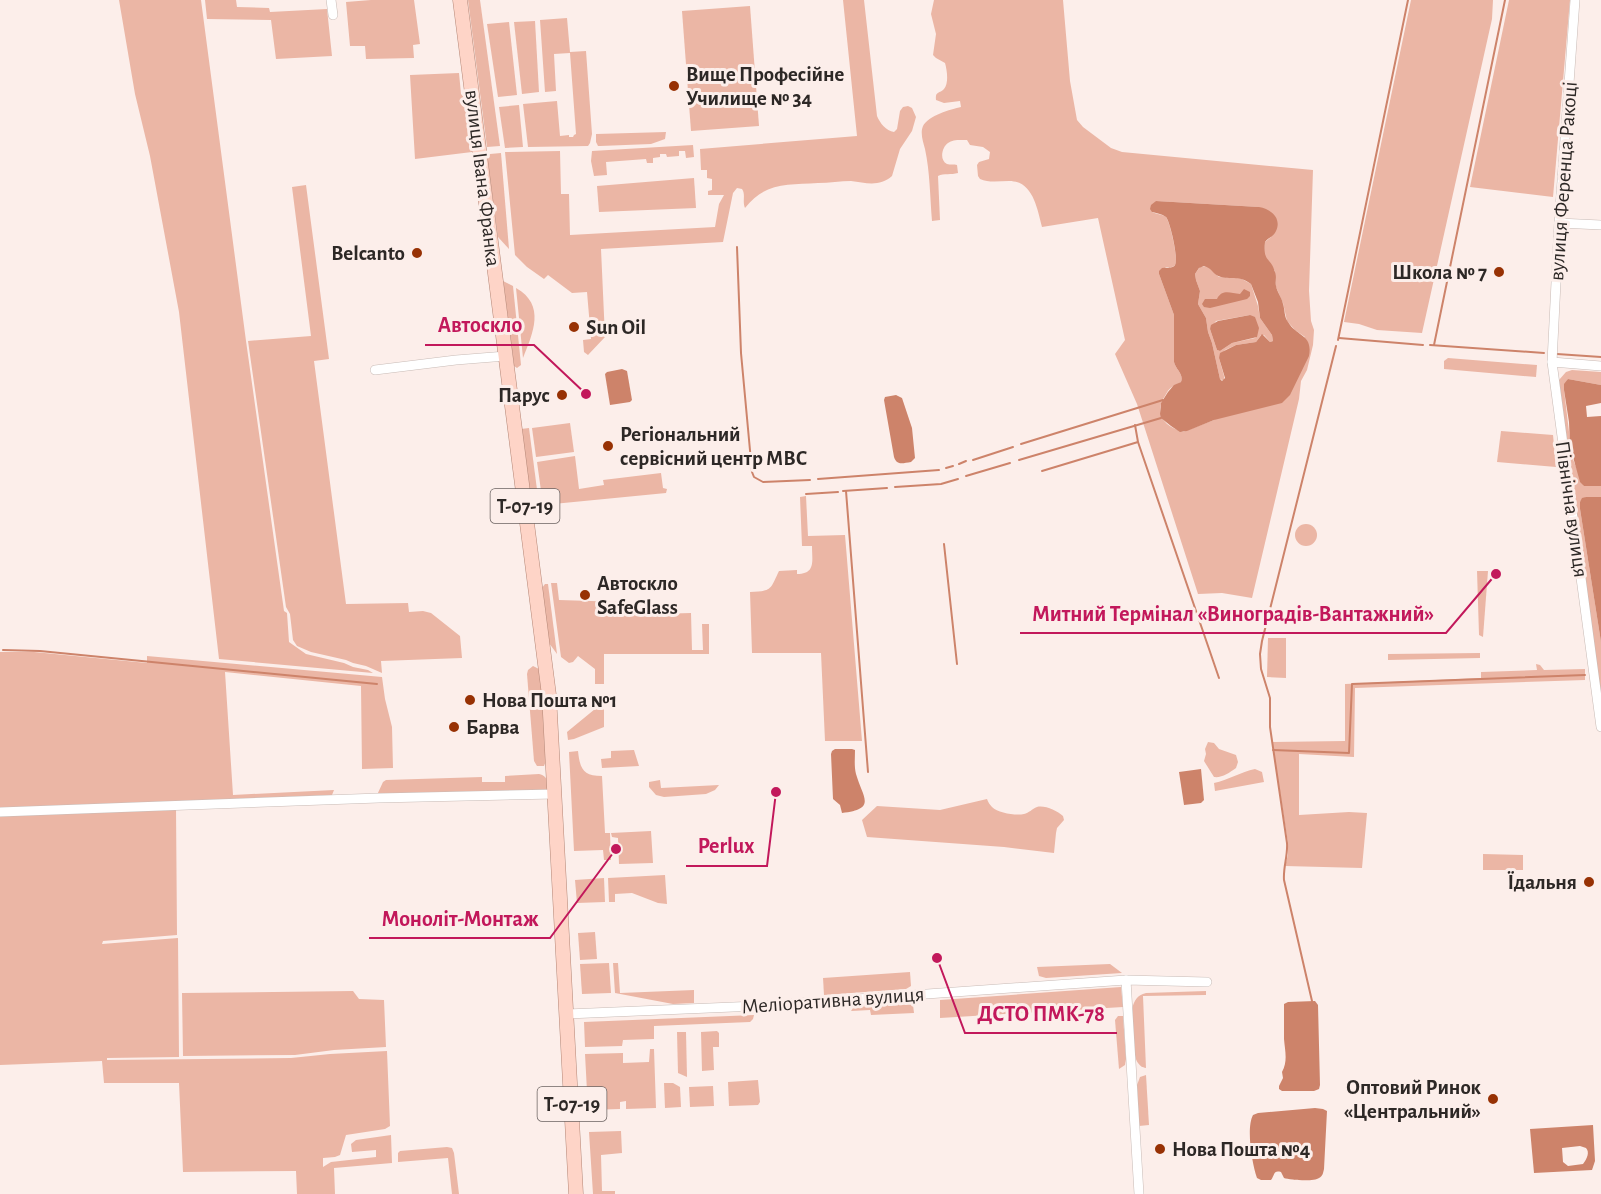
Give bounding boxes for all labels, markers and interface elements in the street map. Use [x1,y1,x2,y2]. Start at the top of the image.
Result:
place label: Вище Професійне Училище № 34 [686,64,845,109]
marker: Вище Професійне Училище № 34 [667,79,681,93]
street label: вулиця Ференца Ракоці [1546,81,1581,281]
street label: вулиця Івана Франка [461,88,504,268]
place label: Belcanto [331,243,405,264]
marker: Belcanto [410,246,424,260]
place label: Школа № 7 [1392,262,1487,283]
marker: Школа № 7 [1492,265,1506,279]
callout: Автоскло [425,305,534,345]
text: Автоскло [438,314,522,336]
place label: Sun Oil [586,317,646,338]
marker: Sun Oil [567,320,581,334]
place label: Парус [498,385,550,406]
marker: Парус [555,388,569,402]
place label: Регіональний сервісний центр МВС [620,424,807,469]
marker: Регіональний сервісний центр МВС [601,439,615,453]
street label: Північна вулиця [1552,439,1591,579]
road number: Т-07-19 [490,489,560,523]
place label: Автоскло SafeGlass [597,573,678,618]
marker: Автоскло SafeGlass [578,588,592,602]
callout: Митний Термінал «Виноградів-Вантажний» [1020,593,1446,633]
text: Митний Термінал «Виноградів-Вантажний» [1032,603,1434,625]
place label: Нова Пошта №1 [482,690,617,711]
marker: Нова Пошта №1 [463,693,477,707]
place label: Барва [466,717,520,738]
marker: Барва [447,720,461,734]
callout: Perlux [686,826,767,866]
text: Perlux [698,835,754,857]
place label: Їдальня [1507,871,1577,893]
marker: Їдальня [1582,875,1596,889]
callout: Моноліт-Монтаж [369,898,550,938]
text: Моноліт-Монтаж [381,908,539,930]
street label: Меліоративна вулиця [741,984,925,1017]
callout: ДСТО ПМК-78 [965,993,1117,1033]
text: ДСТО ПМК-78 [977,1003,1105,1025]
place label: Оптовий Ринок «Центральний» [1343,1077,1482,1122]
road number: Т-07-19 [538,1087,606,1121]
marker: Оптовий Ринок «Центральний» [1486,1092,1500,1106]
place label: Нова Пошта №4 [1172,1139,1310,1160]
marker: Нова Пошта №4 [1153,1142,1167,1156]

